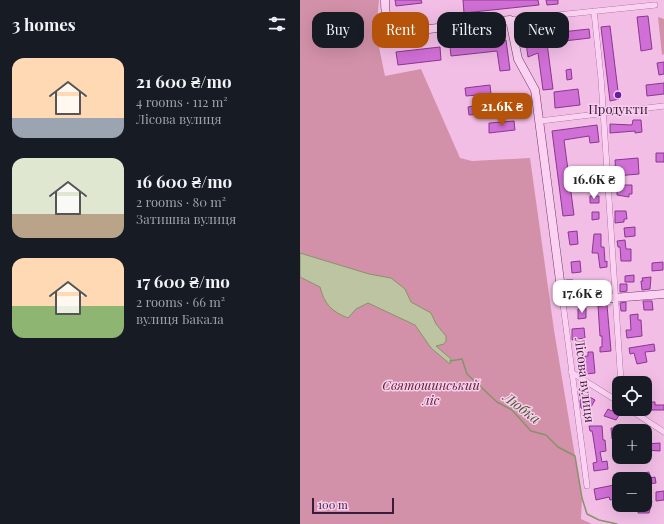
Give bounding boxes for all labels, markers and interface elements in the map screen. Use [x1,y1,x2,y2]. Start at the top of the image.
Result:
chip: Buy [312,12,364,48]
chip: Rent [372,12,429,48]
chip: Filters [437,12,506,48]
chip: New [514,12,569,48]
text: 3 homes [12,13,76,35]
icon: filters [266,13,288,35]
text: 21 600 ₴/mo [136,70,232,92]
icon: home [44,74,92,122]
marker: Продукти [613,90,623,100]
text: 4 rooms · 112 m² [136,93,228,110]
pin: 21.6K ₴ [465,93,539,127]
text: 21.6K ₴ [481,97,523,114]
place label: Продукти [588,100,648,117]
text: Лісова вулиця [136,110,222,127]
pin: 16.6K ₴ [557,166,631,200]
text: 16 600 ₴/mo [136,170,232,192]
text: 16.6K ₴ [573,170,615,187]
icon: home [44,174,92,222]
text: 2 rooms · 80 m² [136,193,226,210]
text: Затишна вулиця [136,210,236,227]
text: 17 600 ₴/mo [136,270,230,292]
icon: home [44,274,92,322]
pin: 17.6K ₴ [545,280,619,314]
text: 17.6K ₴ [562,284,602,301]
text: 2 rooms · 66 m² [136,293,225,310]
text: вулиця Бакала [136,310,224,327]
street label: Лісова вулиця [572,335,599,423]
park label: Святошинський ліс [382,376,480,408]
map controls [612,376,652,512]
button: locate [612,376,652,416]
water label: Любка [499,387,545,428]
button: + [612,424,652,464]
button: − [612,472,652,512]
scale bar [312,496,394,515]
text: 100 m [318,497,348,512]

